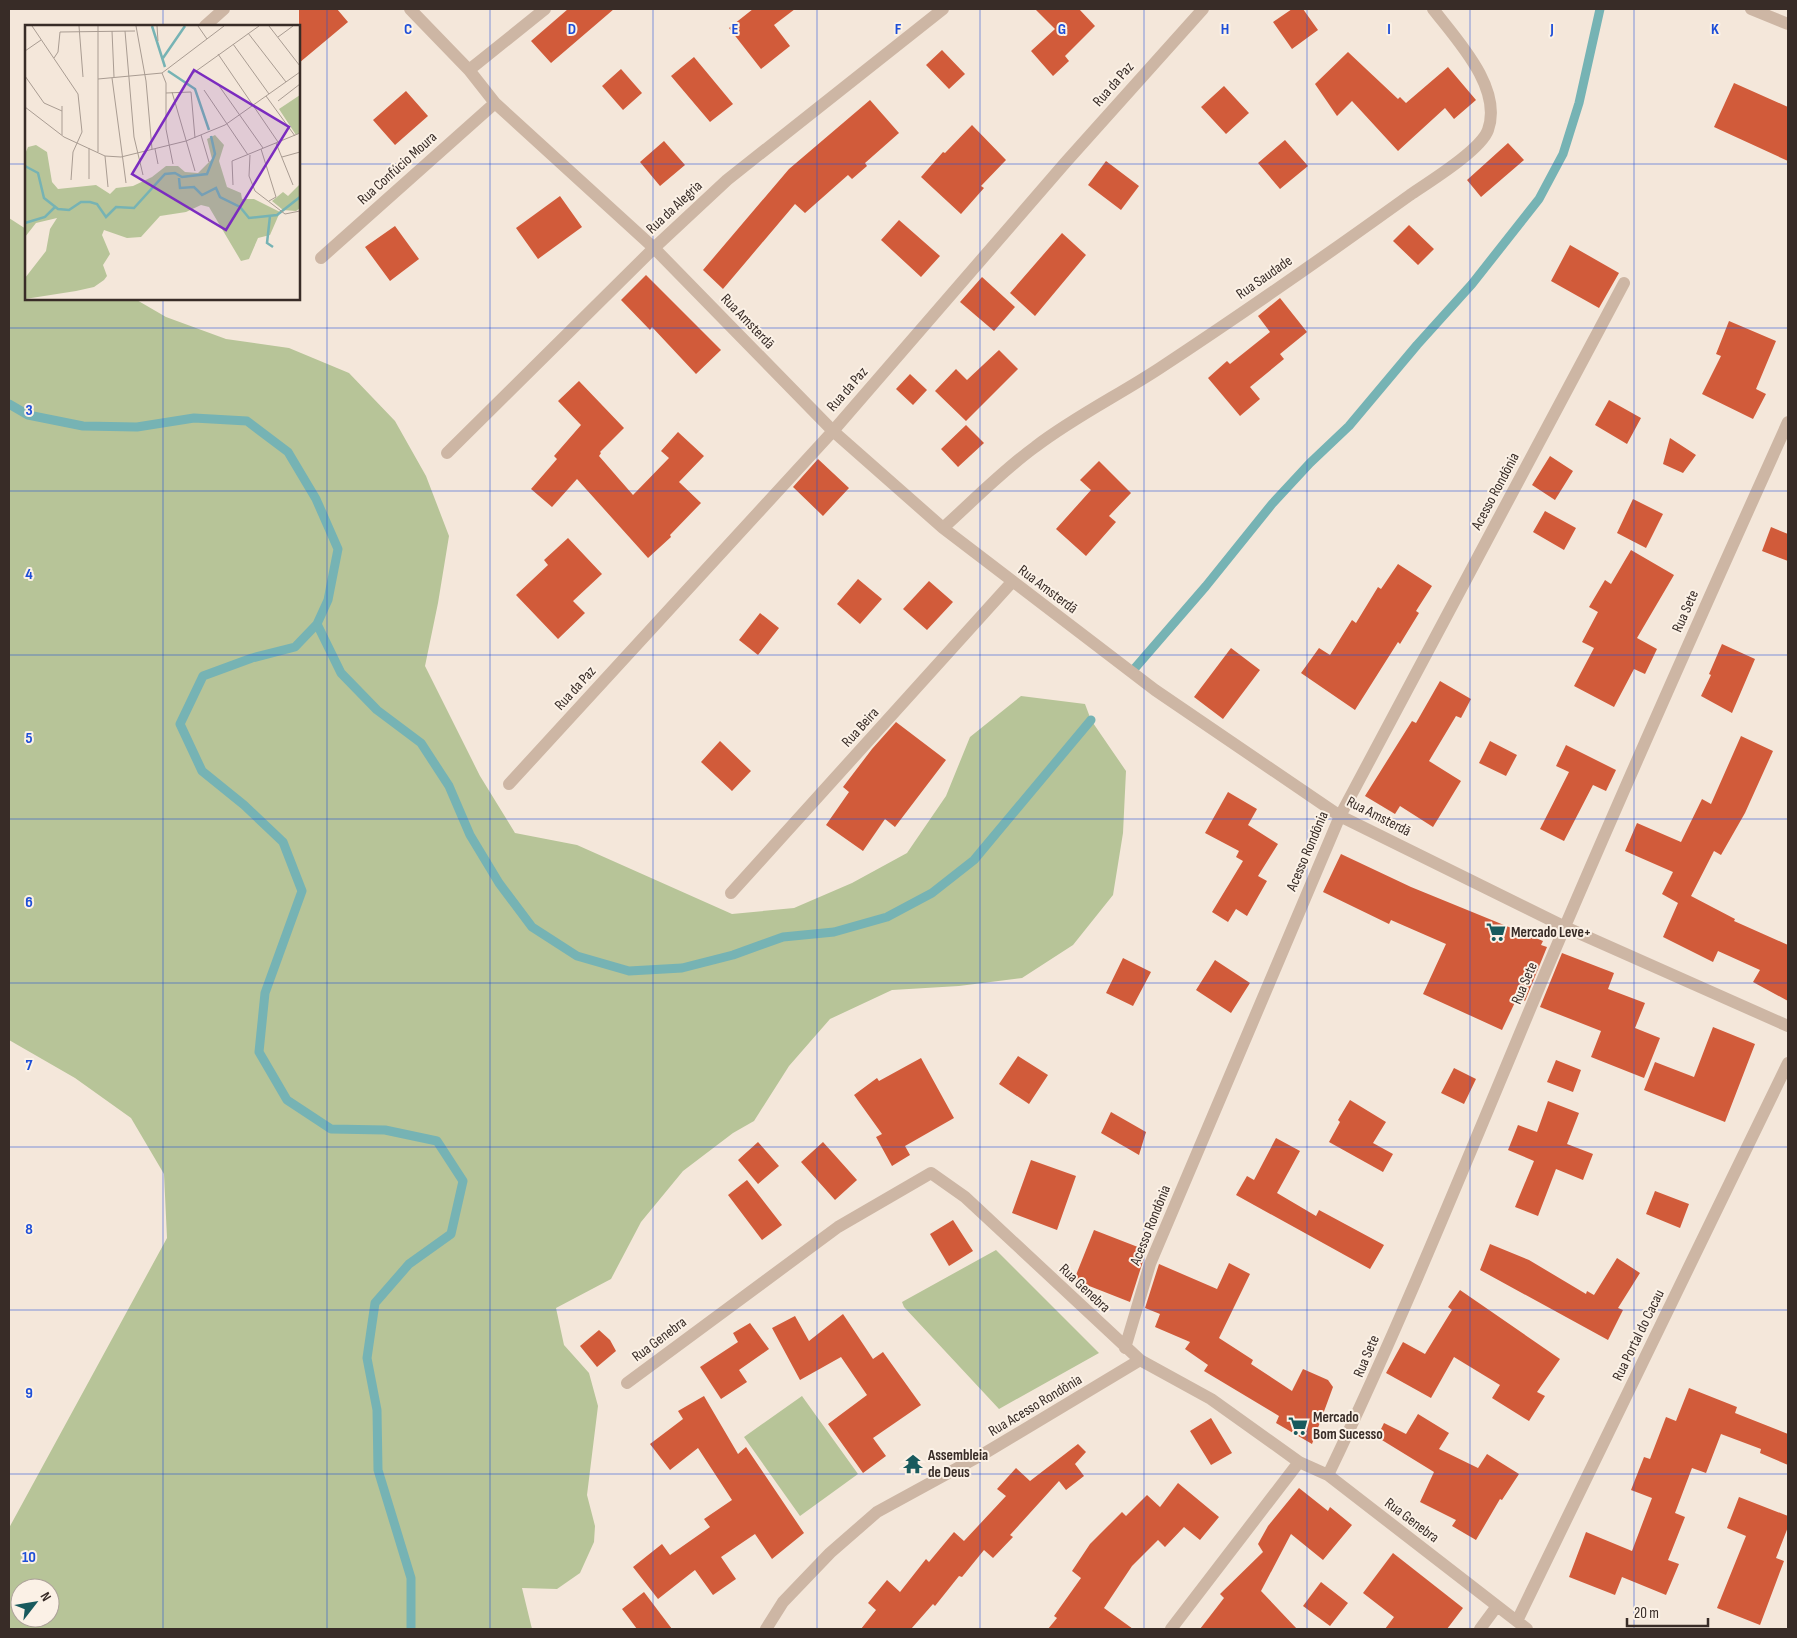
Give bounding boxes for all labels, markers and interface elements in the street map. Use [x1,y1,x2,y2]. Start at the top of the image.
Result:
text: C [404,20,412,39]
text: D [568,20,576,39]
text: E [732,20,739,39]
text: F [895,20,902,39]
text: G [1058,20,1066,39]
text: H [1221,20,1229,39]
text: I [1387,20,1391,39]
text: J [1549,20,1554,39]
text: K [1711,20,1719,39]
inset map [25,25,300,300]
street label: Rua da Paz [1089,58,1138,111]
street label: Rua Confúcio Moura [354,128,441,209]
street label: Rua da Alegria [642,176,707,238]
street label: Rua Saudade [1233,251,1296,304]
street label: Rua Amsterdã [717,290,779,353]
street label: Rua da Paz [823,363,872,416]
text: 3 [25,401,33,420]
street label: Acesso Rondônia [1467,449,1524,534]
street label: Rua Amsterdã [1014,561,1081,618]
text: 4 [25,565,33,584]
street label: Rua Sete [1668,587,1703,635]
street label: Rua da Paz [551,662,601,714]
street label: Rua Beira [838,703,883,751]
text: 5 [25,729,33,748]
street label: Rua Amsterdã [1343,792,1414,841]
street label: Acesso Rondônia [1282,808,1333,895]
text: 6 [25,893,33,912]
supermarket icon: Mercado Leve+ [1485,921,1507,943]
place label: Mercado Leve+ [1511,923,1591,942]
street label: Rua Sete [1507,959,1542,1007]
text: 7 [26,1056,33,1075]
street label: Acesso Rondônia [1125,1182,1175,1269]
text: 8 [25,1220,33,1239]
street label: Rua Genebra [1055,1260,1114,1317]
street label: Rua Portal do Cacau [1608,1286,1669,1384]
street label: Rua Genebra [628,1313,691,1366]
street label: Rua Sete [1349,1332,1384,1380]
street label: Rua Acesso Rondônia [985,1370,1086,1441]
text: 9 [25,1384,33,1403]
place label: Mercado Bom Sucesso [1313,1408,1383,1444]
supermarket icon: Mercado Bom Sucesso [1287,1415,1309,1437]
place label: Assembleia de Deus [927,1446,988,1482]
temple icon: Assembleia de Deus [902,1453,924,1475]
street label: Rua Genebra [1381,1494,1443,1547]
text: 10 [22,1548,36,1567]
north arrow [10,1578,60,1628]
text: N [37,1589,55,1604]
scale bar [1627,1596,1708,1628]
text: 20 m [1634,1604,1659,1623]

